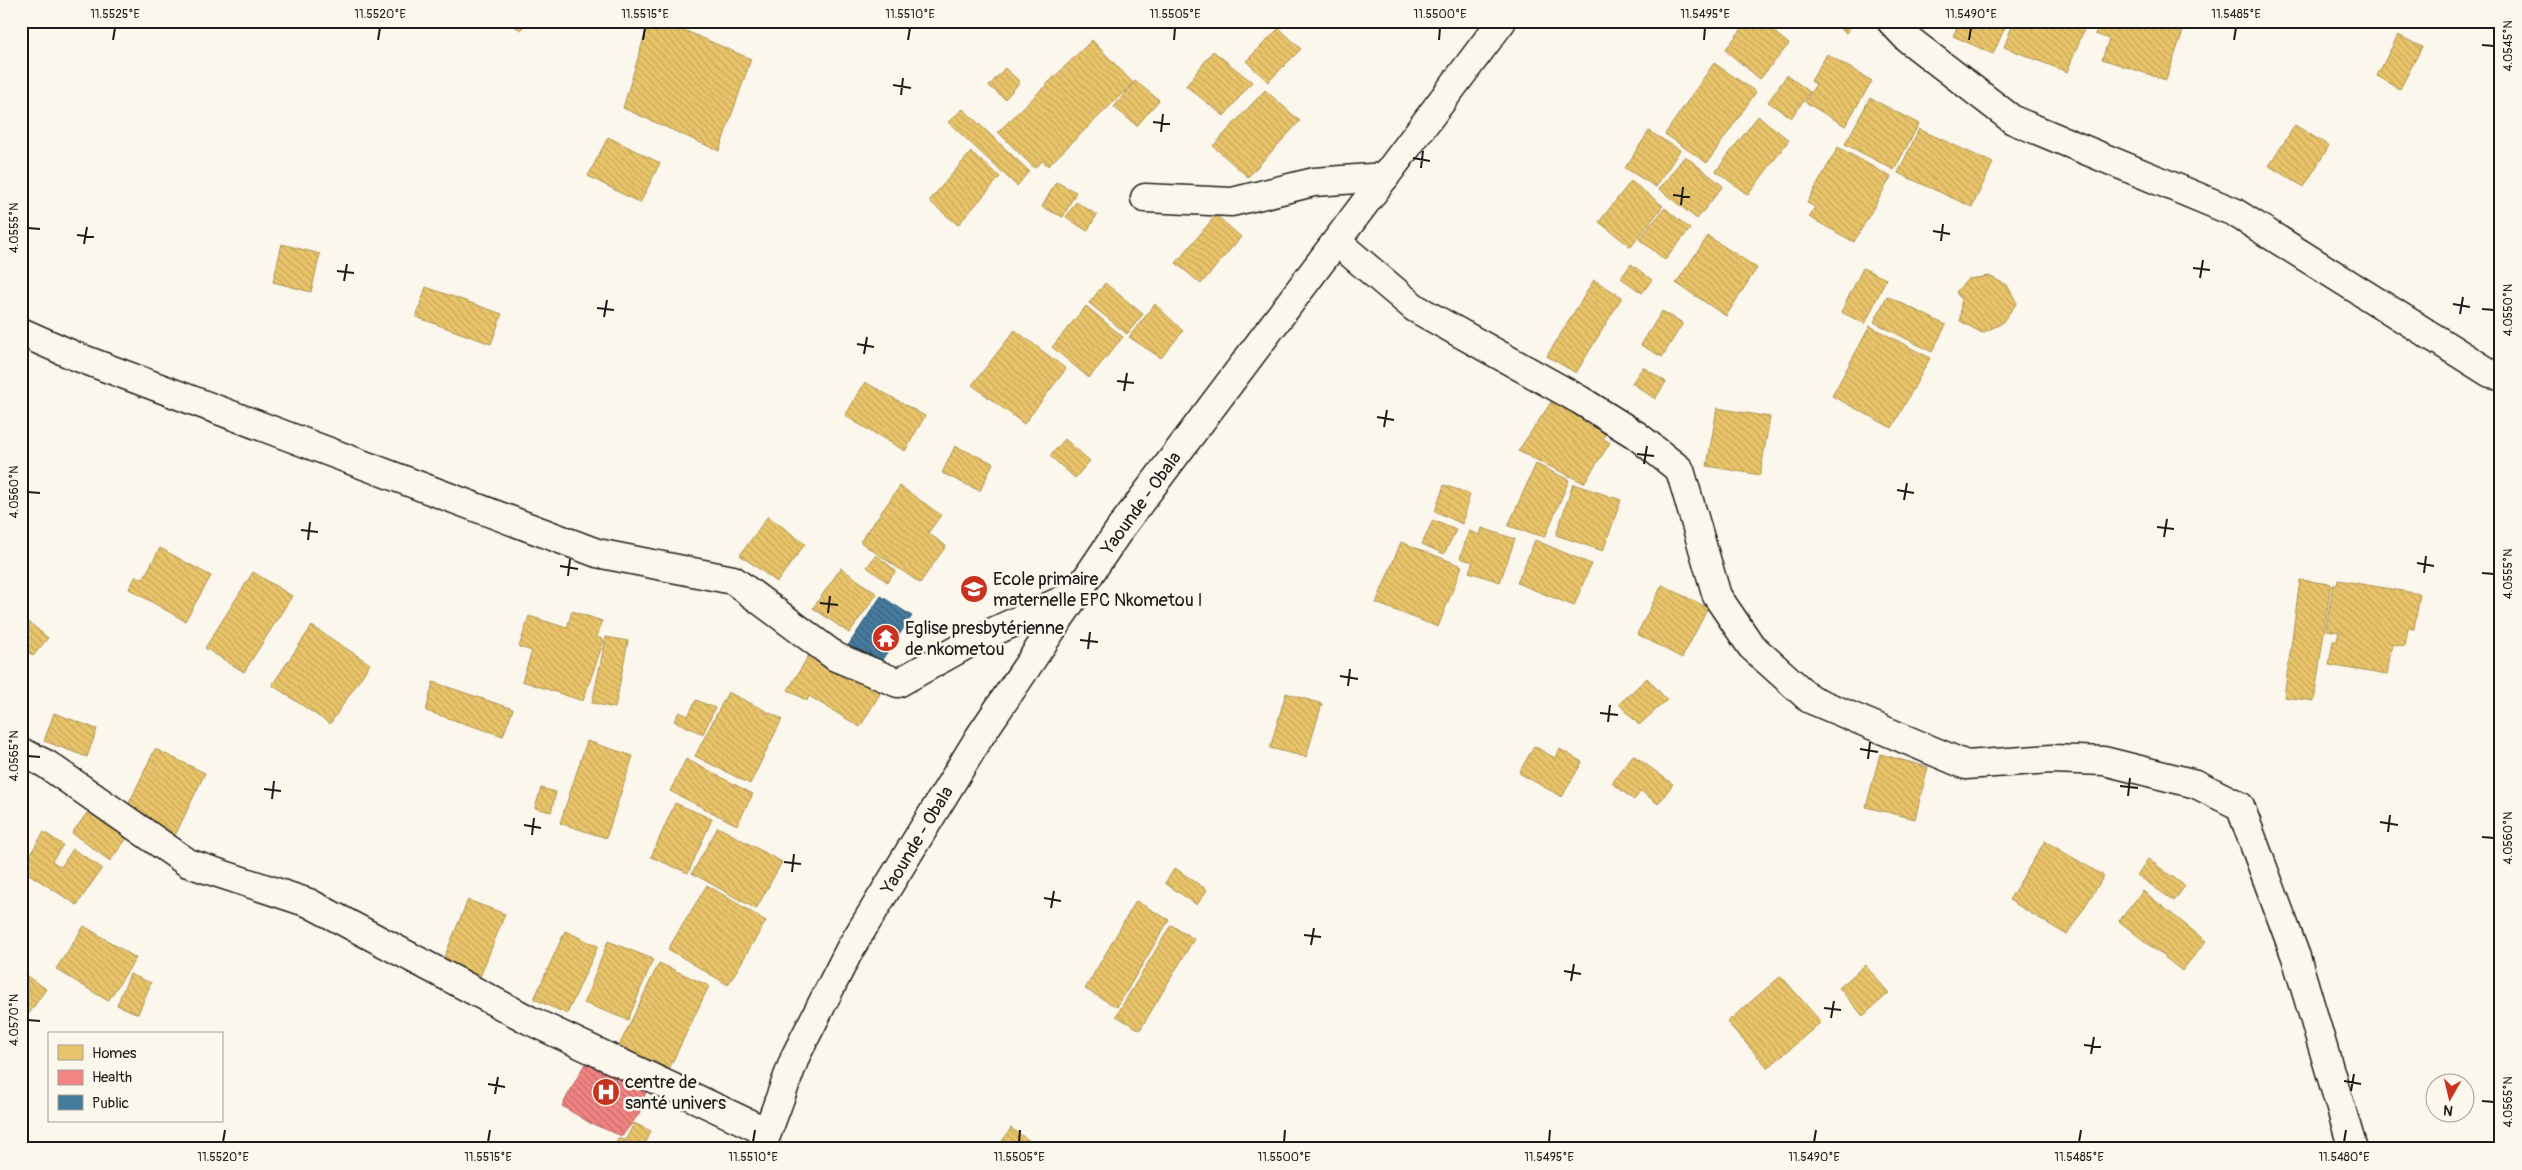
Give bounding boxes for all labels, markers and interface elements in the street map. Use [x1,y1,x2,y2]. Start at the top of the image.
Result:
text: 11.5525°E [90,7,140,22]
text: 11.5520°E [354,7,406,22]
text: 11.5515°E [621,7,669,22]
text: 11.5510°E [885,7,935,22]
text: 11.5505°E [1149,7,1201,22]
text: 11.5500°E [1414,7,1466,22]
text: 11.5495°E [1680,7,1730,22]
text: 11.5490°E [1945,7,1997,22]
text: 11.5485°E [2211,7,2261,22]
text: 4.0545°N [2501,20,2516,72]
text: 4.0555°N [7,203,22,253]
text: 4.0550°N [2501,284,2516,336]
street label: Yaounde - Obala [1096,447,1186,560]
text: 4.0560°N [7,466,22,518]
text: 4.0555°N [2501,549,2516,599]
place label: Ecole primaire maternelle EPC Nkometou I [993,568,1203,612]
school or university icon: Ecole primaire maternelle EPC Nkometou I [959,574,989,604]
place label: Eglise presbytérienne de nkometou [905,617,1064,661]
temple icon: Eglise presbytérienne de nkometou [871,623,901,653]
text: 4.0565°N [7,730,22,782]
street label: Yaounde - Obala [876,782,959,899]
text: 4.0560°N [2501,812,2516,864]
text: 4.0570°N [7,994,22,1046]
legend [48,1032,222,1122]
text: Homes [92,1044,137,1063]
text: Health [92,1068,132,1087]
place label: centre de santé univers [625,1071,726,1115]
north arrow [2424,1072,2474,1122]
text: 4.0565°N [2501,1076,2516,1128]
hospital icon: centre de santé univers [591,1077,621,1107]
text: Public [92,1094,129,1113]
text: N [2442,1101,2454,1119]
text: 11.5520°E [197,1150,249,1165]
text: 11.5515°E [464,1150,512,1165]
text: 11.5510°E [728,1150,778,1165]
text: 11.5505°E [993,1150,1045,1165]
text: 11.5500°E [1258,1150,1310,1165]
text: 11.5495°E [1524,1150,1574,1165]
text: 11.5490°E [1788,1150,1840,1165]
text: 11.5485°E [2054,1150,2104,1165]
text: 11.5480°E [2318,1150,2370,1165]

